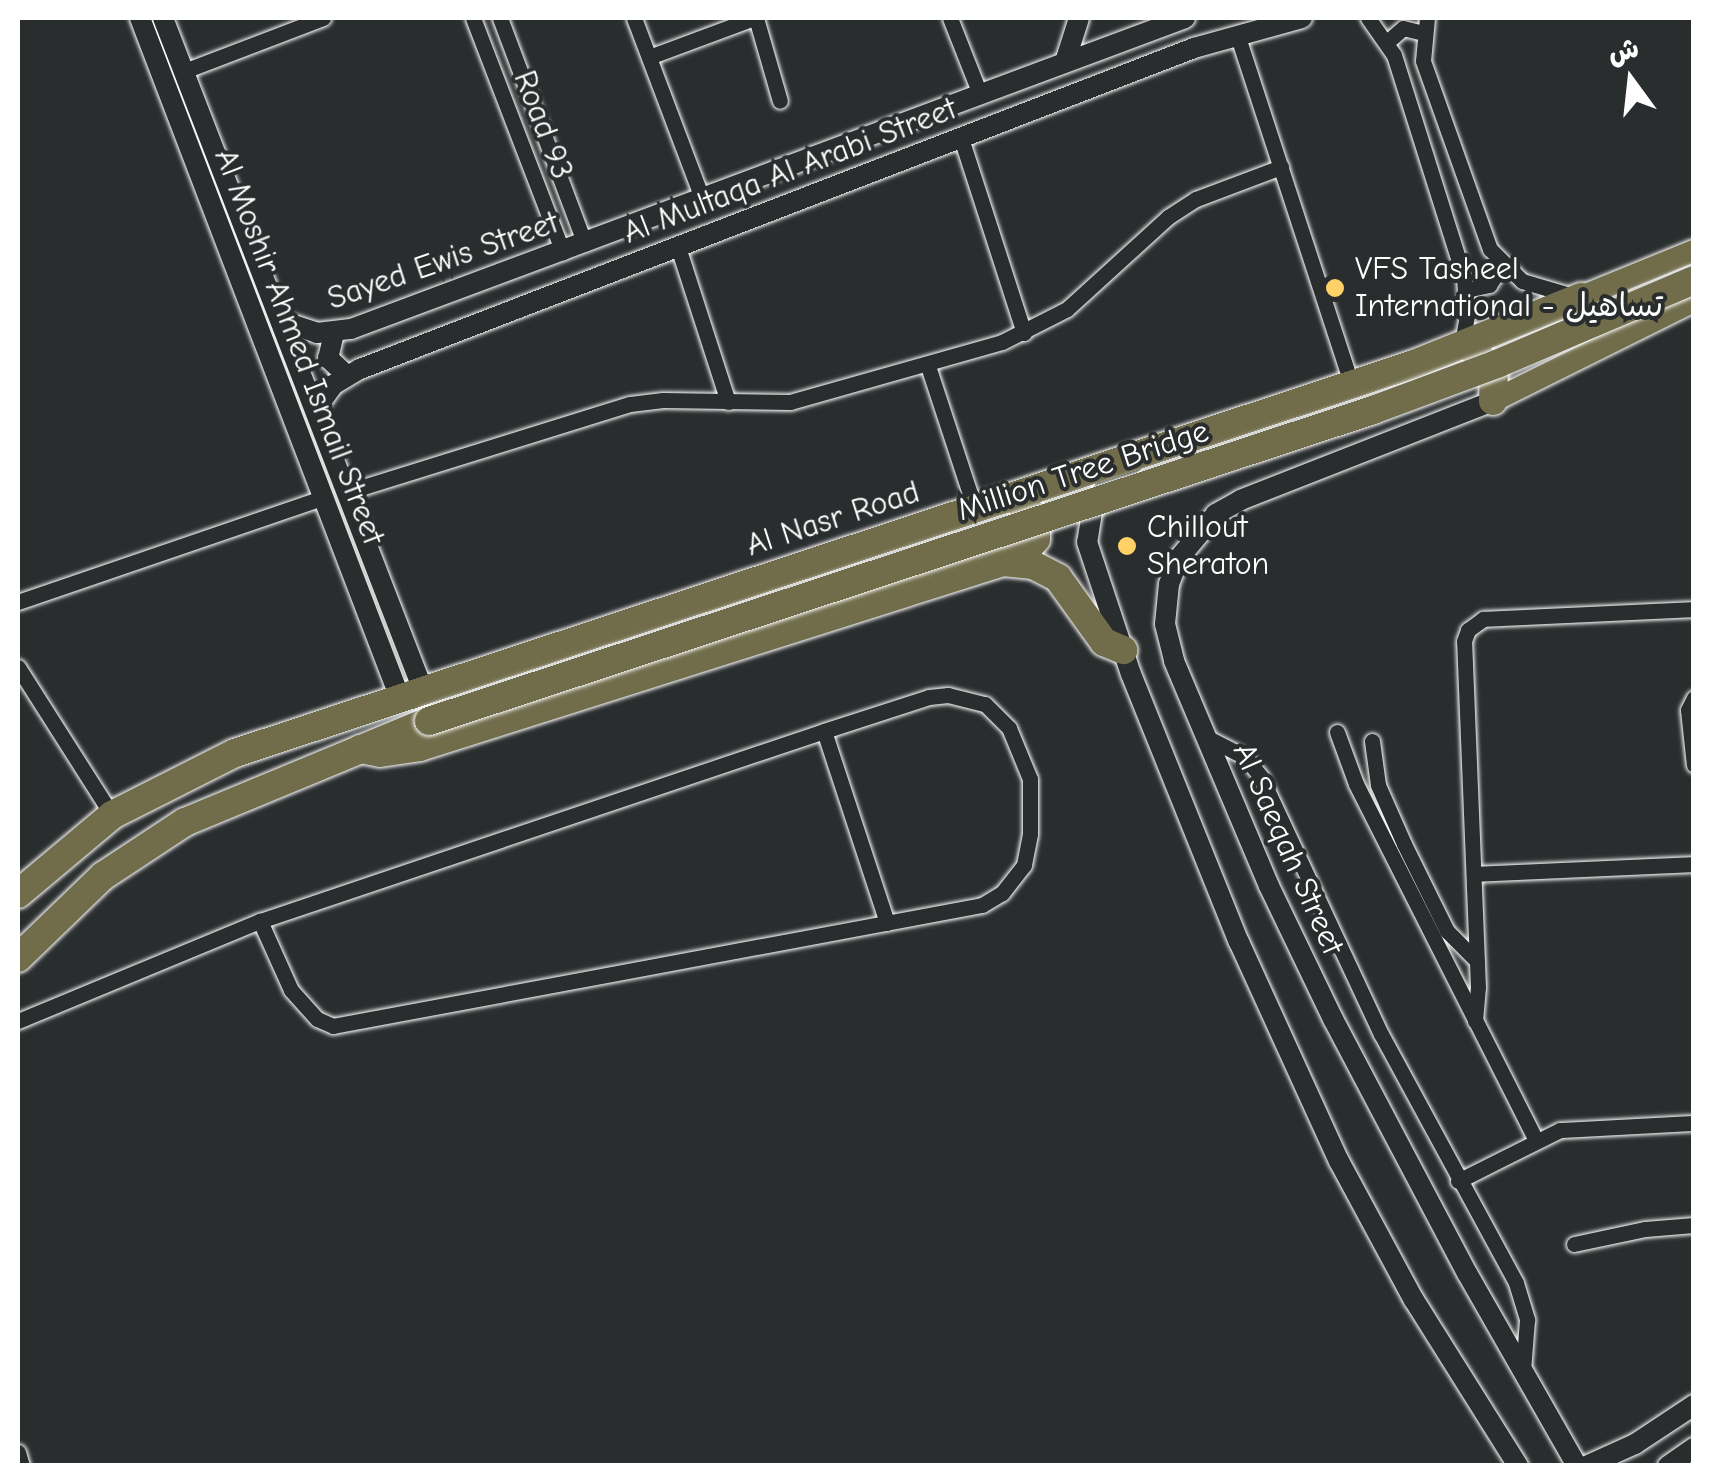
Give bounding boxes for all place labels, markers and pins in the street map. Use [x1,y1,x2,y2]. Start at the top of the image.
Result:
place label: VFS Tasheel International - تساهيل [1355,251,1663,326]
marker: VFS Tasheel International - تساهيل [1324,277,1346,299]
place label: Chillout Sheraton [1147,509,1269,584]
marker: Chillout Sheraton [1116,535,1138,557]

